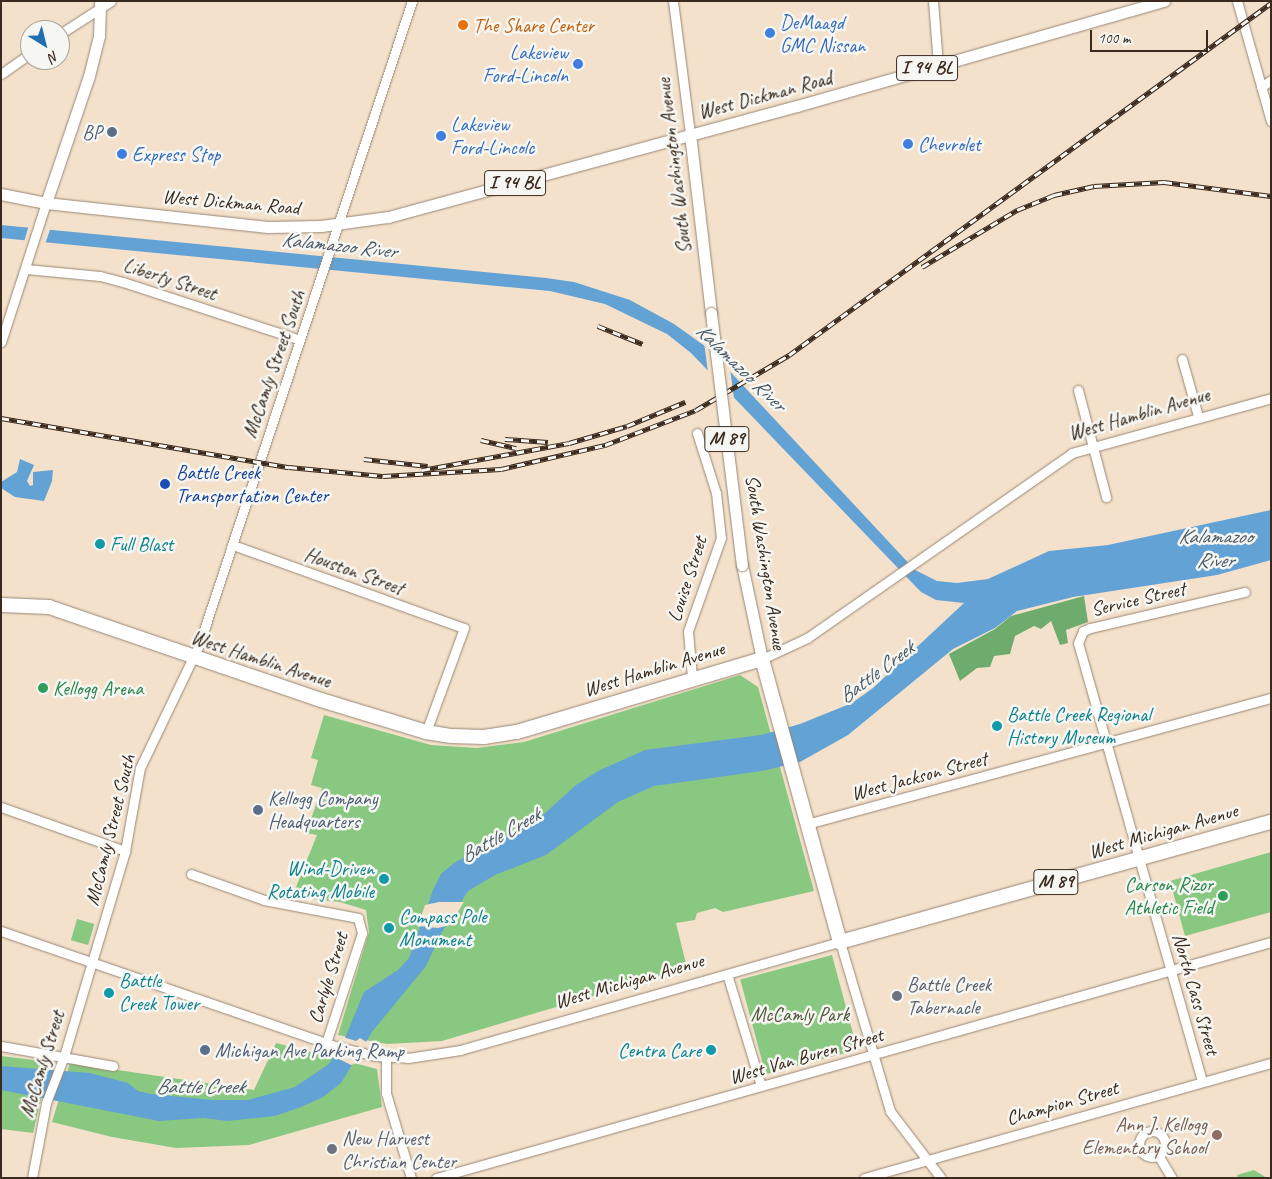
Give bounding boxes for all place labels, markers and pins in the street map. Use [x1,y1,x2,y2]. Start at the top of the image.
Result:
place label: DeMaagd GMC Nissan [780,10,865,57]
place label: The Share Center [473,13,595,37]
marker: The Share Center [457,19,469,31]
marker: DeMaagd GMC Nissan [764,27,776,39]
place label: Lakeview Ford-Lincoln [483,40,568,87]
marker: Lakeview Ford-Lincoln [572,58,584,70]
place label: Lakeview Ford-Lincolc [451,112,534,159]
place label: BP [82,120,102,144]
marker: BP [106,126,118,138]
marker: Lakeview Ford-Lincolc [435,130,447,142]
place label: Chevrolet [918,132,981,156]
marker: Chevrolet [902,138,914,150]
place label: Express Stop [132,142,221,166]
marker: Express Stop [116,148,128,160]
place label: Battle Creek Transportation Center [176,460,328,507]
marker: Battle Creek Transportation Center [158,477,172,491]
place label: Full Blast [110,532,174,556]
marker: Full Blast [94,538,106,550]
place label: Kellogg Arena [53,676,142,700]
marker: Kellogg Arena [37,682,49,694]
place label: Battle Creek Regional History Museum [1007,702,1152,749]
marker: Battle Creek Regional History Museum [991,720,1003,732]
place label: Kellogg Company Headquarters [268,786,376,833]
marker: Kellogg Company Headquarters [252,804,264,816]
place label: Wind-Driven Rotating Mobile [267,856,374,903]
place label: Carson Rizor Athletic Field [1124,872,1213,919]
marker: Wind-Driven Rotating Mobile [378,873,390,885]
marker: Carson Rizor Athletic Field [1217,890,1229,902]
place label: Compass Pole Monument [399,904,486,951]
marker: Compass Pole Monument [383,922,395,934]
place label: Battle Creek Tower [119,969,199,1016]
place label: Battle Creek Tabernacle [907,972,991,1019]
marker: Battle Creek Tower [103,987,115,999]
marker: Battle Creek Tabernacle [891,990,903,1002]
place label: Michigan Ave Parking Ramp [215,1038,405,1062]
place label: Centra Care [618,1038,701,1062]
marker: Michigan Ave Parking Ramp [199,1044,211,1056]
marker: Centra Care [705,1044,717,1056]
place label: Ann J. Kellogg Elementary School [1082,1112,1207,1159]
place label: New Harvest Christian Center [342,1126,456,1173]
marker: Ann J. Kellogg Elementary School [1211,1129,1223,1141]
marker: New Harvest Christian Center [326,1143,338,1155]

